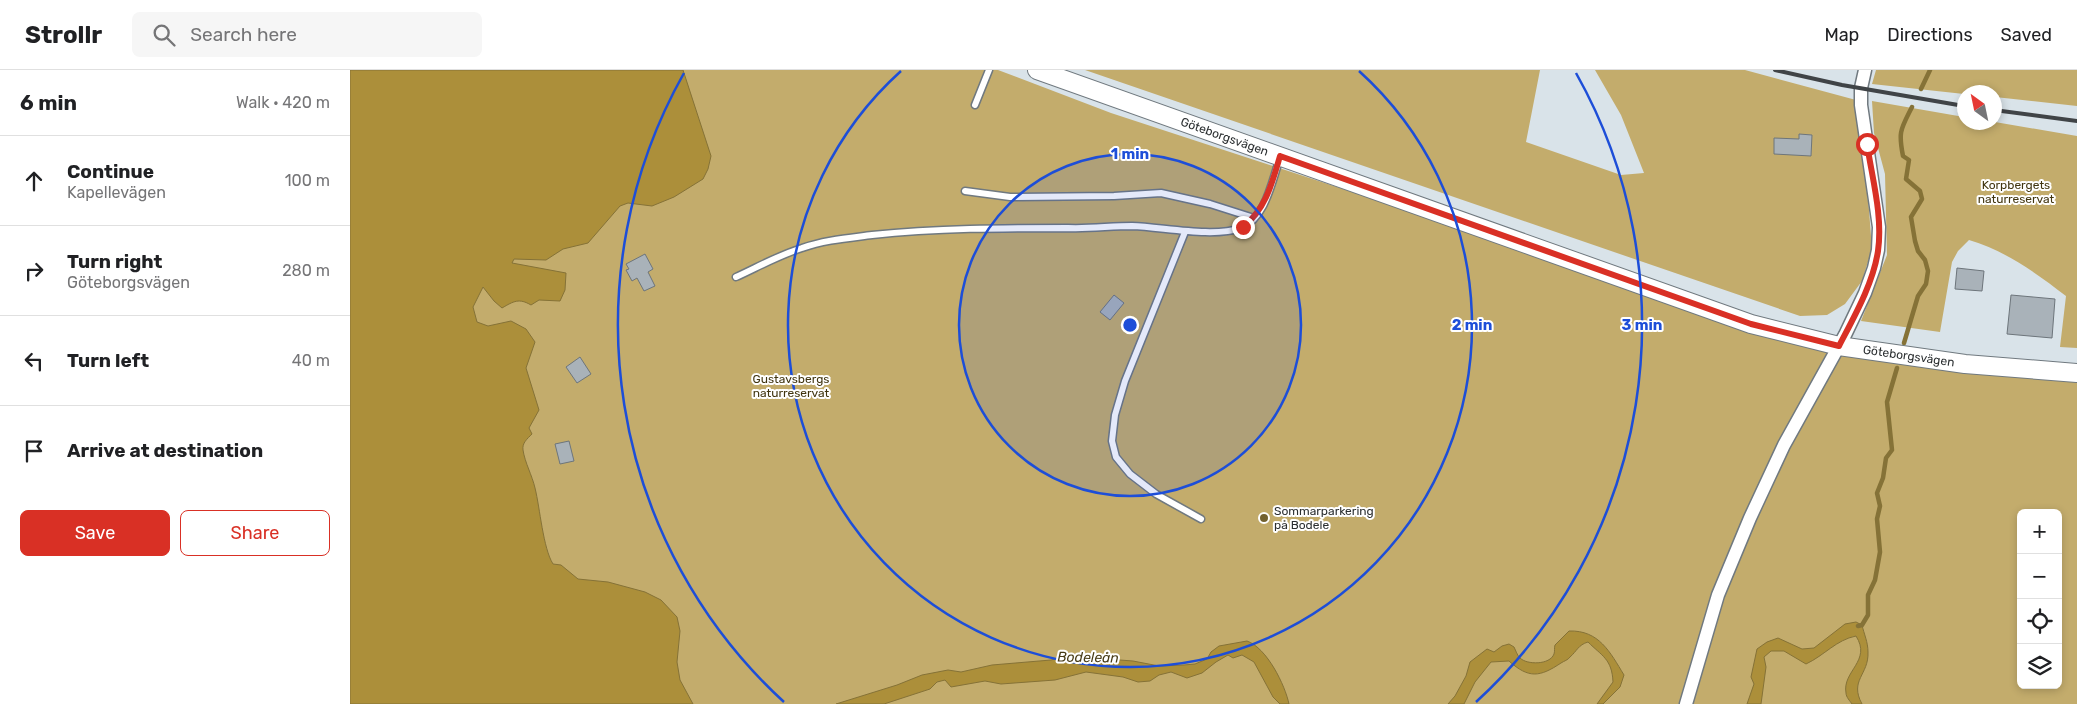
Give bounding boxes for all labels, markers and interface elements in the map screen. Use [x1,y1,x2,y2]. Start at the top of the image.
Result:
search box [132,12,482,57]
text: Strollr [25,21,102,49]
icon: search [150,21,178,49]
text: Search here [190,23,297,46]
text: Map [1824,24,1859,46]
text: Directions [1887,24,1973,46]
text: Saved [2001,24,2052,46]
north arrow [1957,85,2002,130]
text: 6 min [20,90,77,115]
text: Walk · 420 m [236,93,330,112]
street label: Göteborgsvägen [1179,115,1270,159]
route start [1856,133,1879,156]
text: 1 min [1111,145,1149,163]
text: Continue [67,160,154,183]
icon: ahead [20,167,48,195]
text: 100 m [285,171,330,190]
park label: Korpbergets naturreservat [1978,178,2055,206]
text: Kapellevägen [67,183,166,202]
route end [1232,216,1255,239]
text: Turn right [67,250,162,273]
icon: right [20,257,48,285]
text: 280 m [282,261,330,280]
text: Göteborgsvägen [67,273,190,292]
centre of rings [1121,316,1139,334]
text: 2 min [1452,316,1492,334]
text: 3 min [1622,316,1662,334]
street label: Göteborgsvägen [1862,343,1955,369]
icon: left [20,347,48,375]
text: Turn left [67,349,149,372]
text: 40 m [292,351,330,370]
park label: Gustavsbergs naturreservat [753,372,830,400]
icon: arrive [20,437,48,465]
text: Arrive at destination [67,439,263,462]
place label: Sommarparkering på Bodele [1274,504,1374,532]
map controls [2017,509,2062,689]
button: + [2017,509,2062,554]
button: Save [20,510,170,556]
button: Share [180,510,330,556]
marker: Sommarparkering på Bodele [1258,512,1270,524]
button: − [2017,554,2062,599]
button: locate [2017,599,2062,644]
button: layers [2017,644,2062,689]
water label: Bodeleån [1057,648,1119,667]

